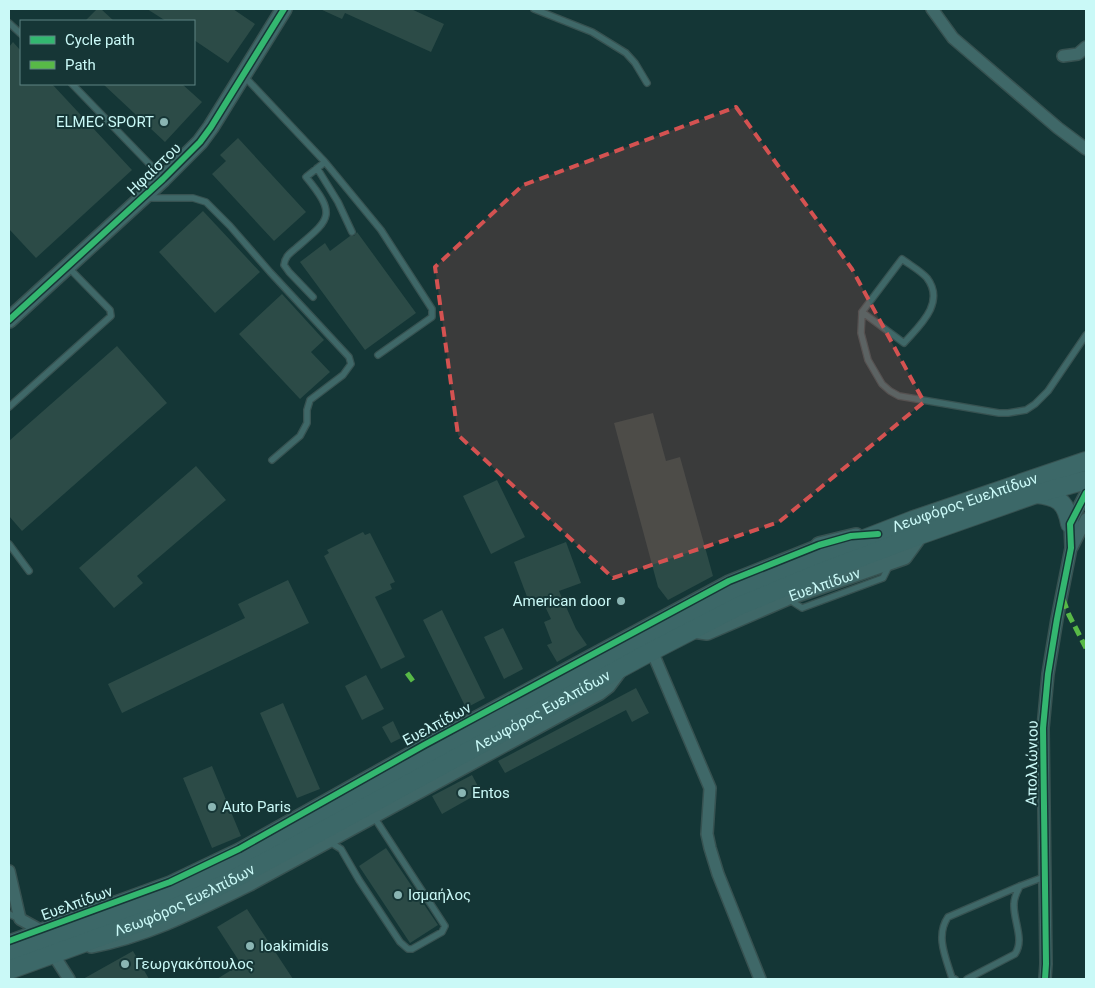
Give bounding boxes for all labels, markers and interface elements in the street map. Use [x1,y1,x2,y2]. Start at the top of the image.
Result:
legend [20,20,195,85]
text: Cycle path [65,31,135,49]
text: Path [65,56,96,74]
place label: ELMEC SPORT [56,113,154,131]
marker: ELMEC SPORT [158,116,170,128]
street label: Ηφαίστου [123,139,185,199]
street label: Λεωφόρος Ευελπίδων [890,469,1040,536]
street label: Ευελπίδων [786,564,863,605]
place label: American door [513,592,611,610]
marker: American door [615,595,627,607]
street label: Λεωφόρος Ευελπίδων [471,666,614,755]
street label: Ευελπίδων [400,699,474,749]
street label: Απολλώνιου [1022,720,1042,806]
place label: Entos [472,784,510,802]
marker: Entos [456,787,468,799]
place label: Auto Paris [222,798,291,816]
marker: Auto Paris [206,801,218,813]
street label: Λεωφόρος Ευελπίδων [112,860,258,940]
street label: Ευελπίδων [39,882,115,924]
place label: Ισμαήλος [408,886,471,904]
marker: Ισμαήλος [392,889,404,901]
place label: Ioakimidis [260,937,329,955]
marker: Ioakimidis [244,940,256,952]
place label: Γεωργακόπουλος [135,955,254,973]
marker: Γεωργακόπουλος [119,958,131,970]

